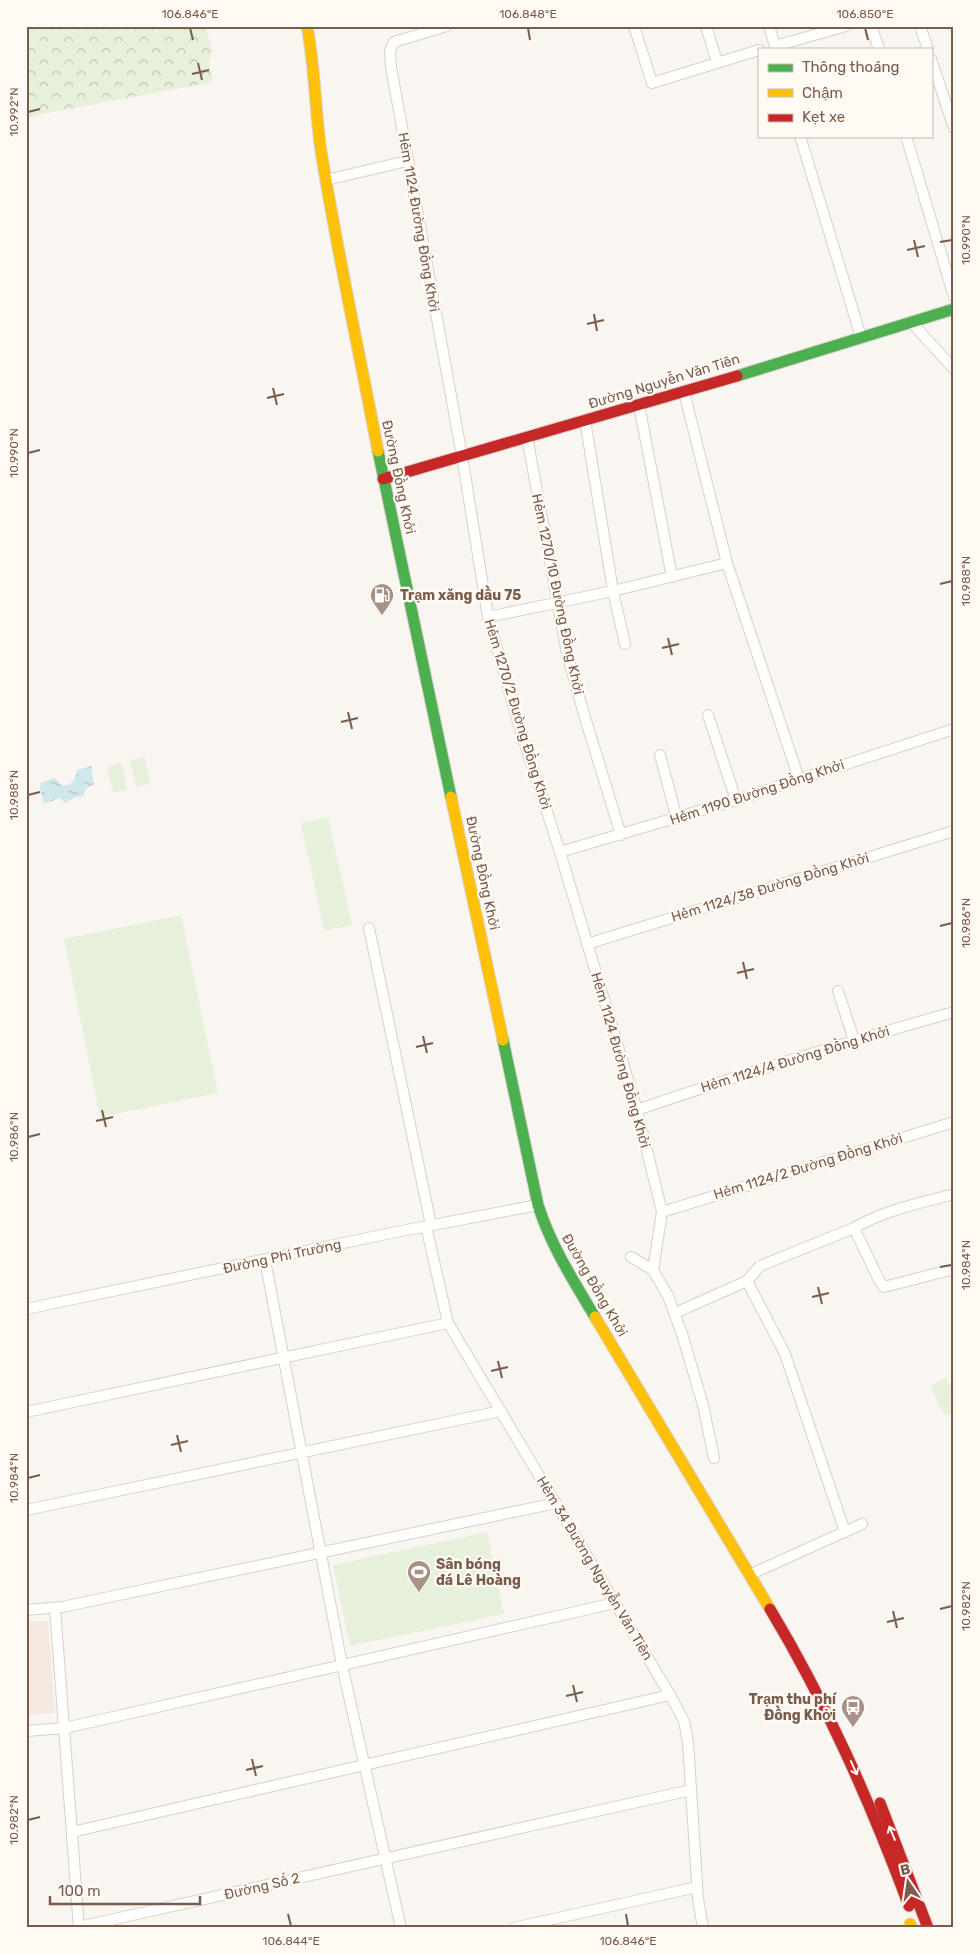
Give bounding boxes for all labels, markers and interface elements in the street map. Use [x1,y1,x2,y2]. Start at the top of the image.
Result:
text: 106.846°E [161,7,219,21]
text: 106.848°E [499,7,557,21]
text: 106.850°E [836,7,894,21]
legend [758,48,932,138]
text: Thông thoáng [802,58,899,76]
text: Chậm [802,84,843,102]
text: 10.992°N [7,87,21,137]
text: Kẹt xe [802,108,845,126]
street label: Hẻm 1124 Đường Đồng Khởi [394,131,444,313]
text: 10.990°N [959,215,973,265]
street label: Đường Nguyễn Văn Tiên [586,349,742,413]
street label: Đường Đồng Khởi [378,418,420,536]
text: 10.990°N [7,428,21,478]
street label: Hẻm 1270/10 Đường Đồng Khởi [528,492,588,696]
text: 10.988°N [959,556,973,606]
fuel station icon: Trạm xăng dầu 75 [369,582,395,616]
place label: Trạm xăng dầu 75 [400,585,521,604]
street label: Hẻm 1270/2 Đường Đồng Khởi [480,617,556,811]
street label: Hẻm 1190 Đường Đồng Khởi [667,755,847,829]
text: 10.988°N [7,770,21,820]
street label: Đường Đồng Khởi [462,814,504,932]
street label: Hẻm 1124/38 Đường Đồng Khởi [669,848,871,926]
text: 10.986°N [959,898,973,948]
street label: Hẻm 1124 Đường Đồng Khởi [587,970,655,1150]
street label: Hẻm 1124/4 Đường Đồng Khởi [698,1022,892,1096]
text: 10.986°N [7,1112,21,1162]
street label: Hẻm 1124/2 Đường Đồng Khởi [711,1129,905,1203]
street label: Đường Đồng Khởi [558,1230,632,1340]
street label: Đường Phi Trường [222,1236,343,1277]
text: 10.984°N [959,1240,973,1290]
text: 10.984°N [7,1453,21,1503]
street label: Hẻm 34 Đường Nguyễn Văn Tiên [533,1473,657,1663]
place label: Sân bóng đá Lê Hoàng [436,1556,521,1589]
sports icon: Sân bóng đá Lê Hoàng [406,1559,432,1593]
text: 10.982°N [959,1581,973,1631]
place label: Trạm thu phí Đồng Khởi [749,1691,837,1724]
bus stop icon: Trạm thu phí Đồng Khởi [840,1694,866,1728]
one-way arrow [849,1760,859,1775]
text: 10.982°N [7,1795,21,1845]
one-way arrow [887,1826,897,1841]
north arrow [882,1856,932,1906]
text: B [898,1860,912,1879]
street label: Đường Số 2 [222,1869,302,1903]
scale bar [50,1874,200,1906]
text: 100 m [58,1882,100,1900]
text: 106.844°E [262,1934,320,1948]
text: 106.846°E [599,1934,657,1948]

